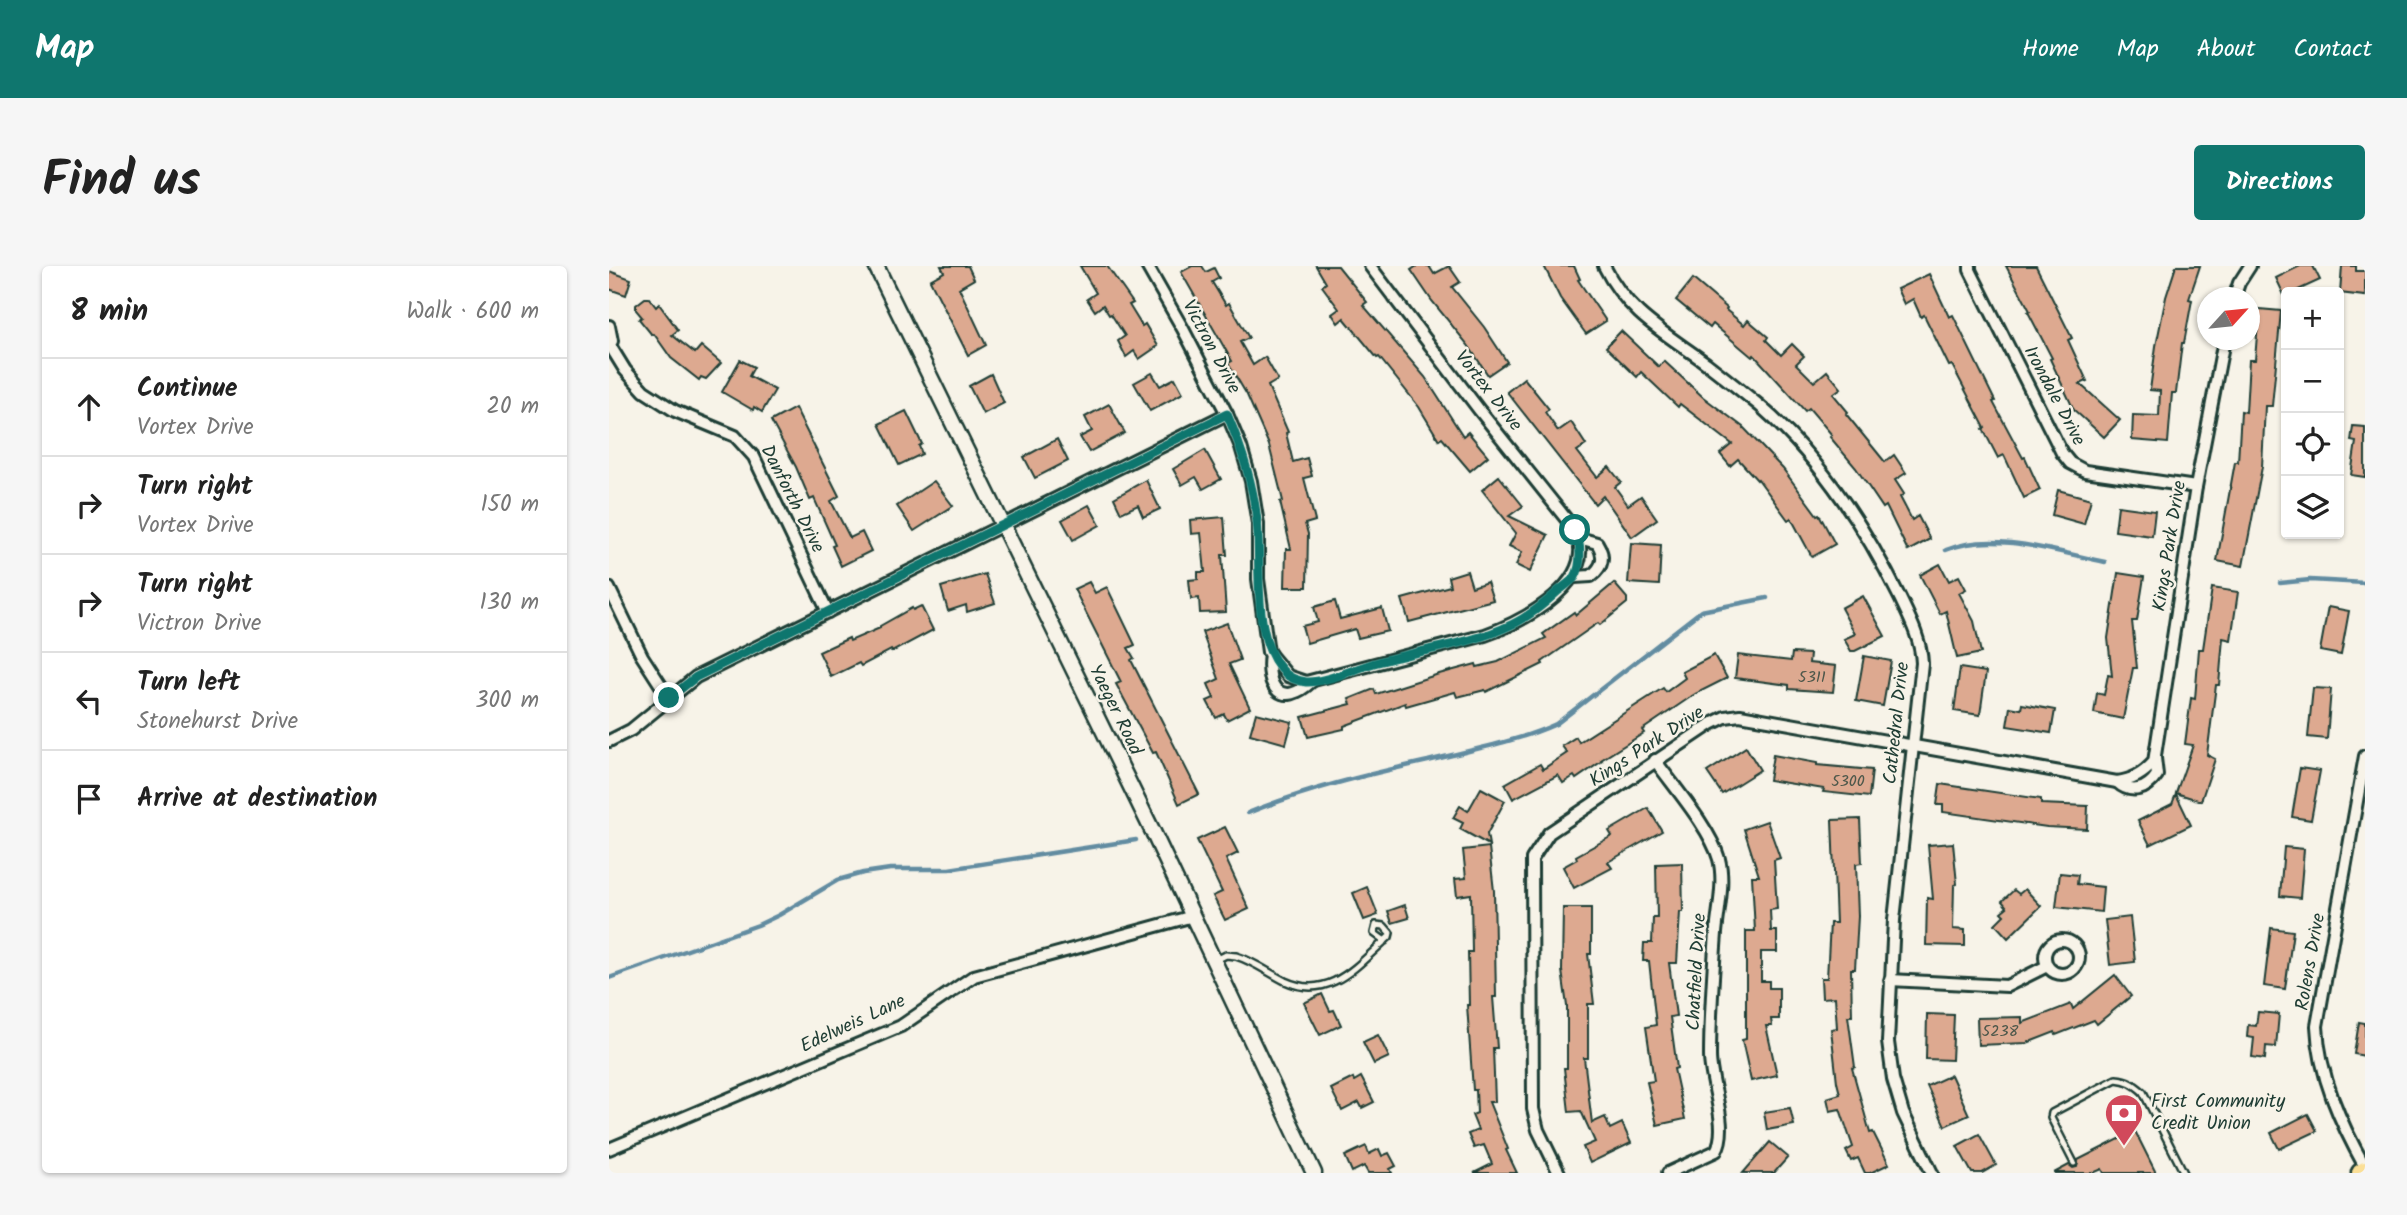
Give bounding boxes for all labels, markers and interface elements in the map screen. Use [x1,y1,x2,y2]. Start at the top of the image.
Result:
text: Map [35,23,95,76]
text: Home [2022,30,2079,69]
text: Map [2117,30,2159,69]
text: About [2197,30,2255,69]
text: Contact [2293,30,2372,69]
text: Find us [42,143,200,221]
button: Directions [2194,145,2365,220]
north arrow [2197,287,2260,350]
map controls [2281,287,2344,539]
button: + [2281,287,2344,350]
text: 8 min [70,288,148,336]
text: Walk · 600 m [407,294,539,330]
street label: Victron Drive [1174,295,1249,400]
street label: Irondale Drive [2015,340,2093,452]
street label: Vortex Drive [1447,344,1530,439]
button: − [2281,350,2344,413]
text: Continue [137,368,238,410]
icon: ahead [70,388,108,426]
text: 20 m [487,389,539,425]
text: Vortex Drive [137,410,254,446]
button: locate [2281,413,2344,476]
street label: Danforth Drive [752,440,832,559]
text: Turn right [137,466,253,508]
button: layers [2281,476,2344,539]
street label: Kings Park Drive [2145,478,2195,614]
icon: right [70,486,108,524]
text: 150 m [480,487,539,523]
text: Vortex Drive [137,508,254,544]
route start [1559,514,1590,545]
text: Turn right [137,564,253,606]
icon: right [70,584,108,622]
text: 130 m [480,585,539,621]
text: Victron Drive [137,606,261,642]
street label: Yaeger Road [1080,659,1150,761]
street label: Cathedral Drive [1876,660,1918,786]
text: Turn left [137,662,240,704]
house number: 5311 [1798,665,1826,690]
icon: left [70,682,108,720]
route end [653,682,684,713]
text: 300 m [475,683,539,719]
street label: Kings Park Drive [1583,698,1711,796]
text: Stonehurst Drive [137,704,298,740]
house number: 5300 [1831,769,1865,794]
text: Arrive at destination [137,778,377,820]
icon: arrive [70,780,108,818]
street label: Rolens Drive [2288,911,2334,1013]
street label: Chatfield Drive [1679,912,1715,1032]
street label: Edelweis Lane [795,986,911,1062]
house number: 5238 [1982,1019,2019,1044]
place label: First Community Credit Union [2151,1087,2286,1139]
bank icon: First Community Credit Union [2103,1092,2145,1147]

